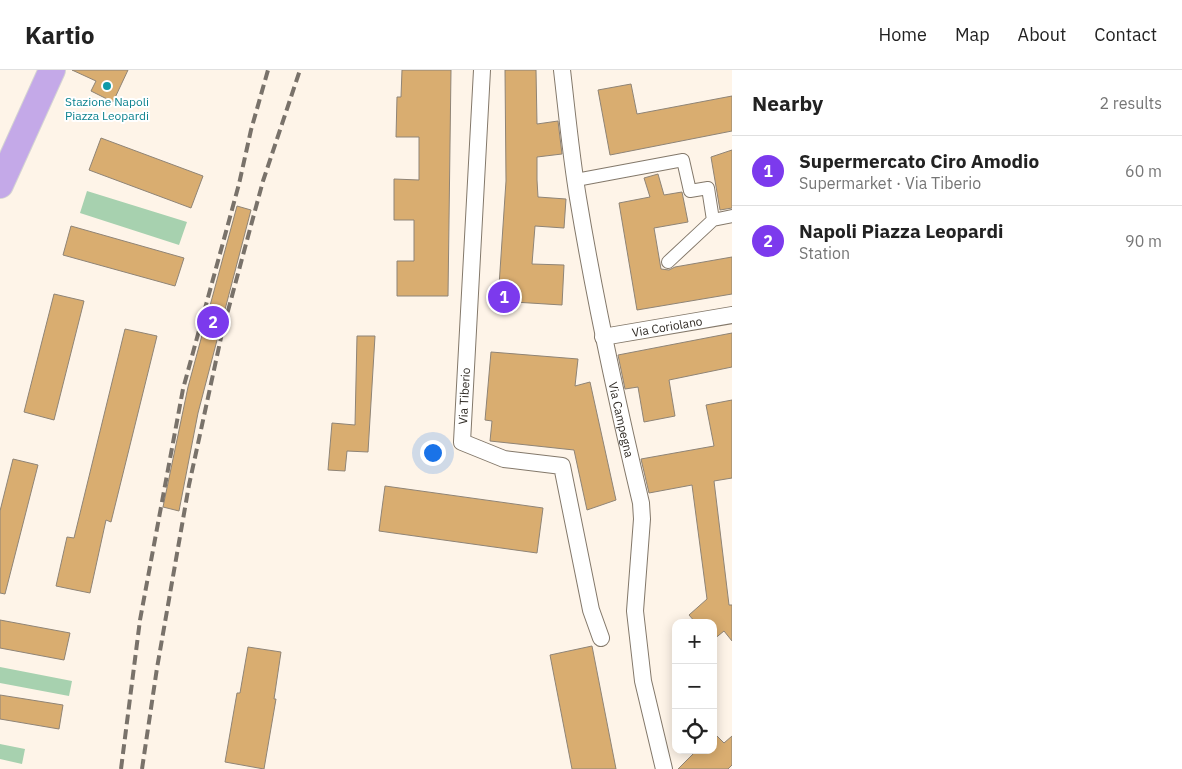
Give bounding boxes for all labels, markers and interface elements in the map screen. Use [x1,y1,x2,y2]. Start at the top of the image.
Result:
text: Kartio [25,19,95,51]
text: Home [879,23,927,46]
text: Map [955,23,990,46]
text: About [1018,23,1066,46]
text: Contact [1094,23,1157,46]
marker: Stazione Napoli Piazza Leopardi [101,80,113,92]
text: Nearby [752,89,823,117]
text: 2 results [1099,93,1162,113]
place label: Stazione Napoli Piazza Leopardi [65,94,149,123]
text: Supermercato Ciro Amodio [799,149,1039,173]
text: 1 [763,161,773,181]
text: 60 m [1125,161,1162,181]
text: Supermarket · Via Tiberio [799,173,981,193]
text: Napoli Piazza Leopardi [799,219,1003,243]
text: 2 [763,231,773,251]
text: 90 m [1125,231,1162,251]
text: Station [799,243,850,263]
pin: 1 [488,278,520,316]
pin: 2 [197,303,229,341]
street label: Via Coriolano [631,313,704,339]
street label: Via Tiberio [455,367,473,425]
street label: Via Campegna [606,380,638,460]
your location [420,440,446,466]
map controls [672,619,717,754]
button: + [672,619,717,664]
button: − [672,664,717,709]
button: locate [672,709,717,754]

